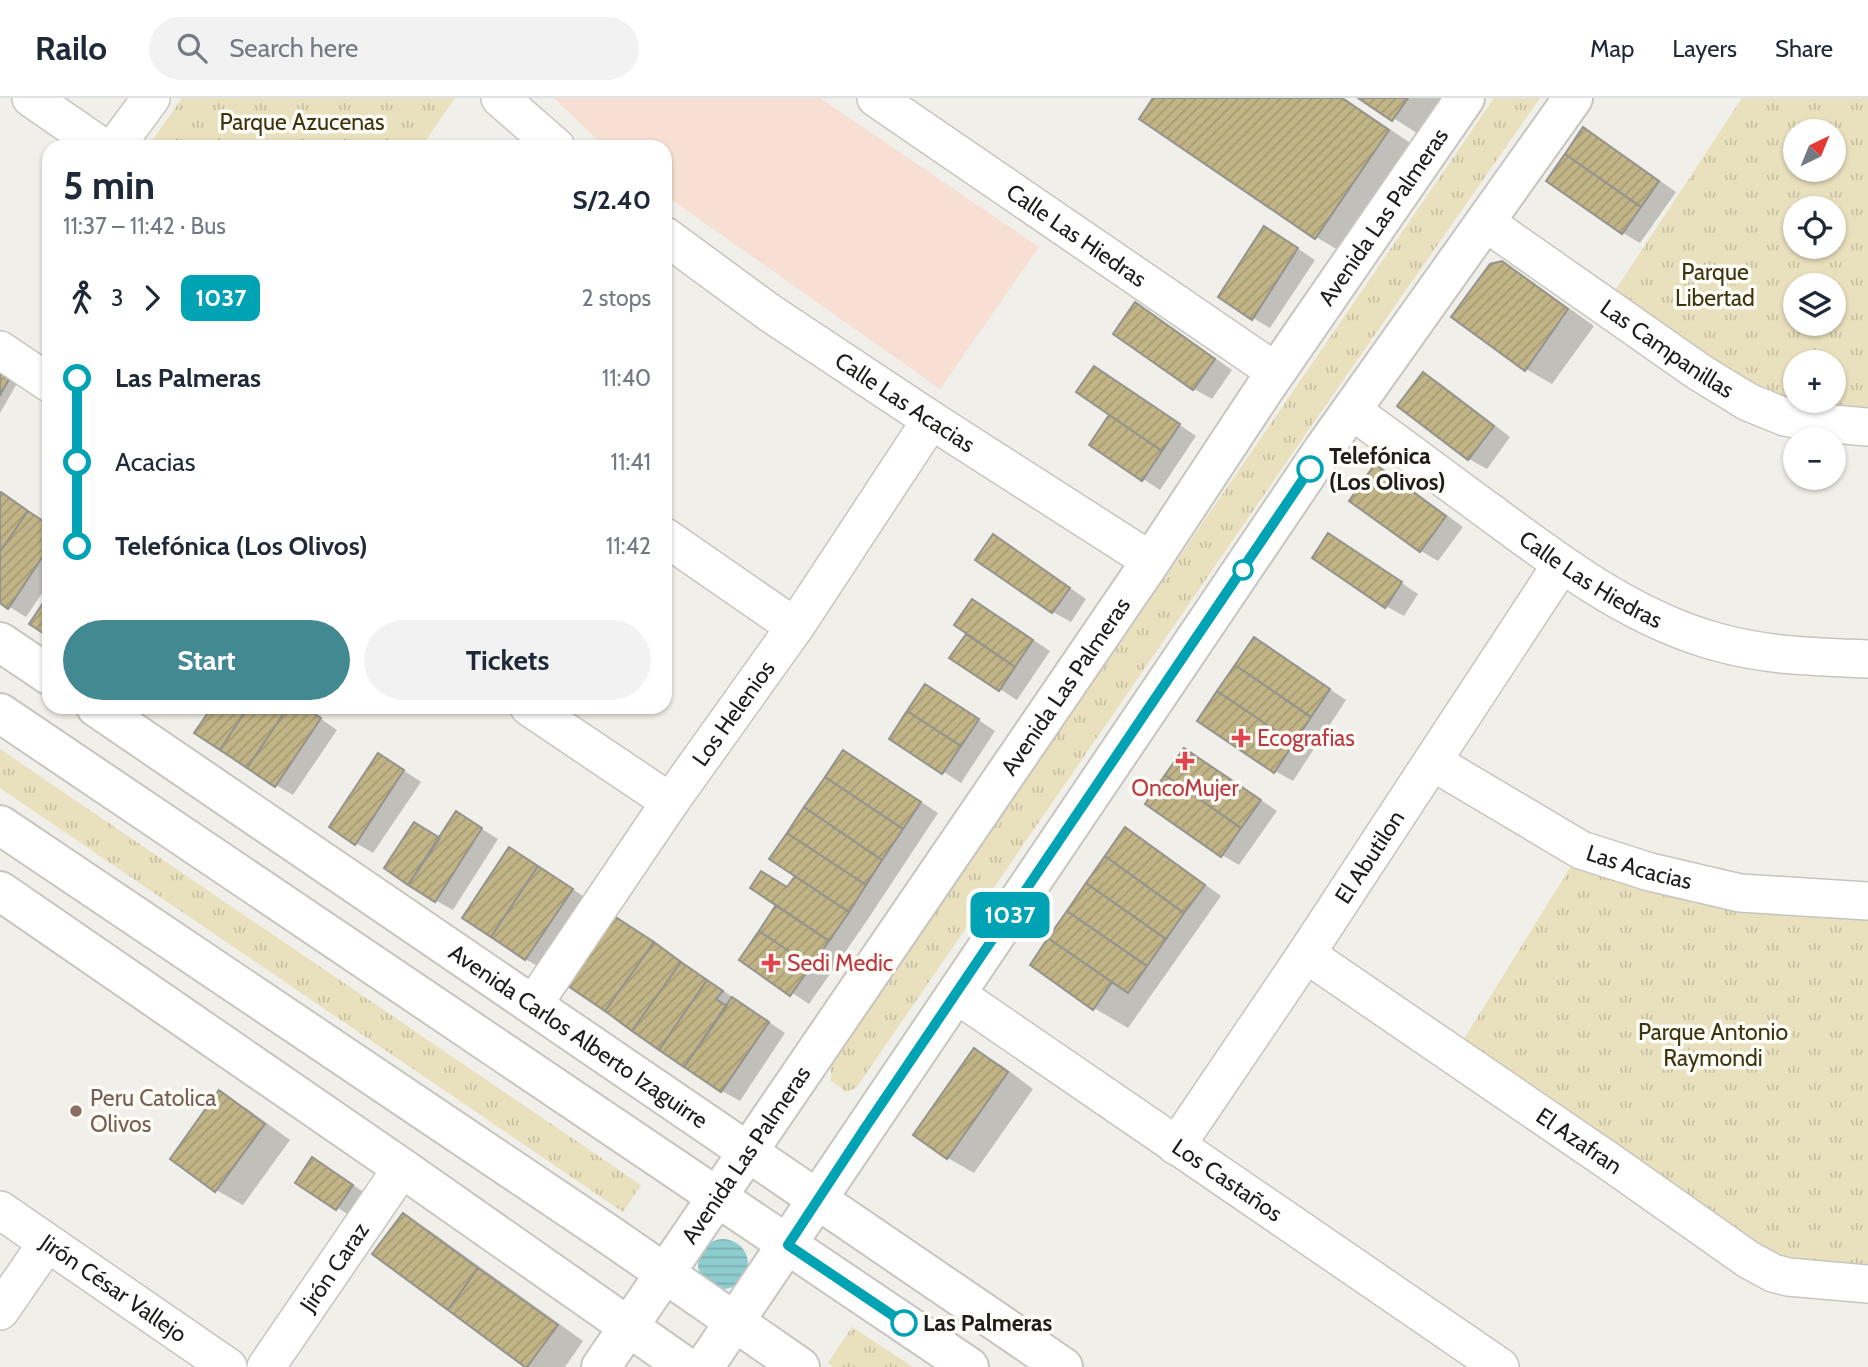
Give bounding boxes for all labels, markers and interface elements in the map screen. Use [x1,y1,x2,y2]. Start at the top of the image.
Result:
search box [149,17,639,80]
text: Railo [35,28,107,68]
icon: search [173,29,211,67]
text: Search here [229,32,358,64]
text: Map [1590,34,1634,63]
text: Layers [1672,34,1737,63]
text: Share [1775,34,1833,63]
park label: Parque Azucenas [219,108,385,136]
north arrow [1783,119,1846,182]
map controls [1783,119,1846,490]
street label: Avenida Las Palmeras [1312,123,1454,311]
text: 5 min [63,162,155,209]
street label: Calle Las Hiedras [1001,178,1152,293]
text: S/2.40 [573,184,651,216]
button: locate [1783,196,1846,259]
text: 11:37 – 11:42 · Bus [63,212,226,240]
park label: Parque Libertad [1675,258,1755,312]
button: layers [1783,273,1846,336]
icon: walk [63,279,101,317]
icon: forward [133,279,171,317]
text: 1037 [195,283,246,312]
text: 3 [111,284,123,312]
text: 2 stops [582,284,651,312]
street label: Las Campanillas [1595,293,1739,404]
street label: Calle Las Acacias [830,346,980,458]
button: + [1783,350,1846,413]
text: Las Palmeras [115,362,261,394]
text: 11:40 [602,364,651,392]
button: − [1783,427,1846,490]
place label: Telefónica (Los Olivos) [1329,442,1446,496]
text: Acacias [115,446,196,478]
text: 11:41 [610,448,651,476]
marker: Telefónica (Los Olivos) [1297,456,1323,482]
street label: Calle Las Hiedras [1514,524,1667,634]
text: Telefónica (Los Olivos) [115,530,368,562]
text: 11:42 [606,532,651,560]
unlabelled marker [1233,560,1253,580]
street label: Avenida Las Palmeras [995,592,1136,781]
button: Start [63,620,350,700]
button: Tickets [364,620,651,700]
street label: Los Helenios [686,655,781,772]
place label: Ecografias [1257,724,1355,752]
marker: Ecografias [1231,728,1251,748]
marker: OncoMujer [1175,751,1195,771]
place label: OncoMujer [1131,774,1239,802]
street label: El Abutilon [1329,805,1410,909]
street label: Las Acacias [1583,839,1695,895]
line badge: 1037 [961,892,1059,938]
text: 1037 [985,900,1035,929]
street label: Avenida Carlos Alberto Izaguirre [444,938,713,1134]
place label: Sedi Medic [787,949,893,977]
marker: Sedi Medic [761,953,781,973]
park label: Parque Antonio Raymondi [1638,1018,1788,1072]
street label: Avenida Las Palmeras [675,1060,816,1249]
place label: Peru Catolica Olivos [90,1084,216,1138]
street label: El Azafran [1531,1102,1628,1180]
marker: Peru Catolica Olivos [68,1103,84,1119]
street label: Los Castaños [1167,1133,1288,1228]
street label: Jirón Caraz [293,1217,375,1318]
street label: Jirón César Vallejo [34,1228,192,1348]
place label: Las Palmeras [923,1309,1053,1337]
marker: Las Palmeras [891,1310,917,1336]

